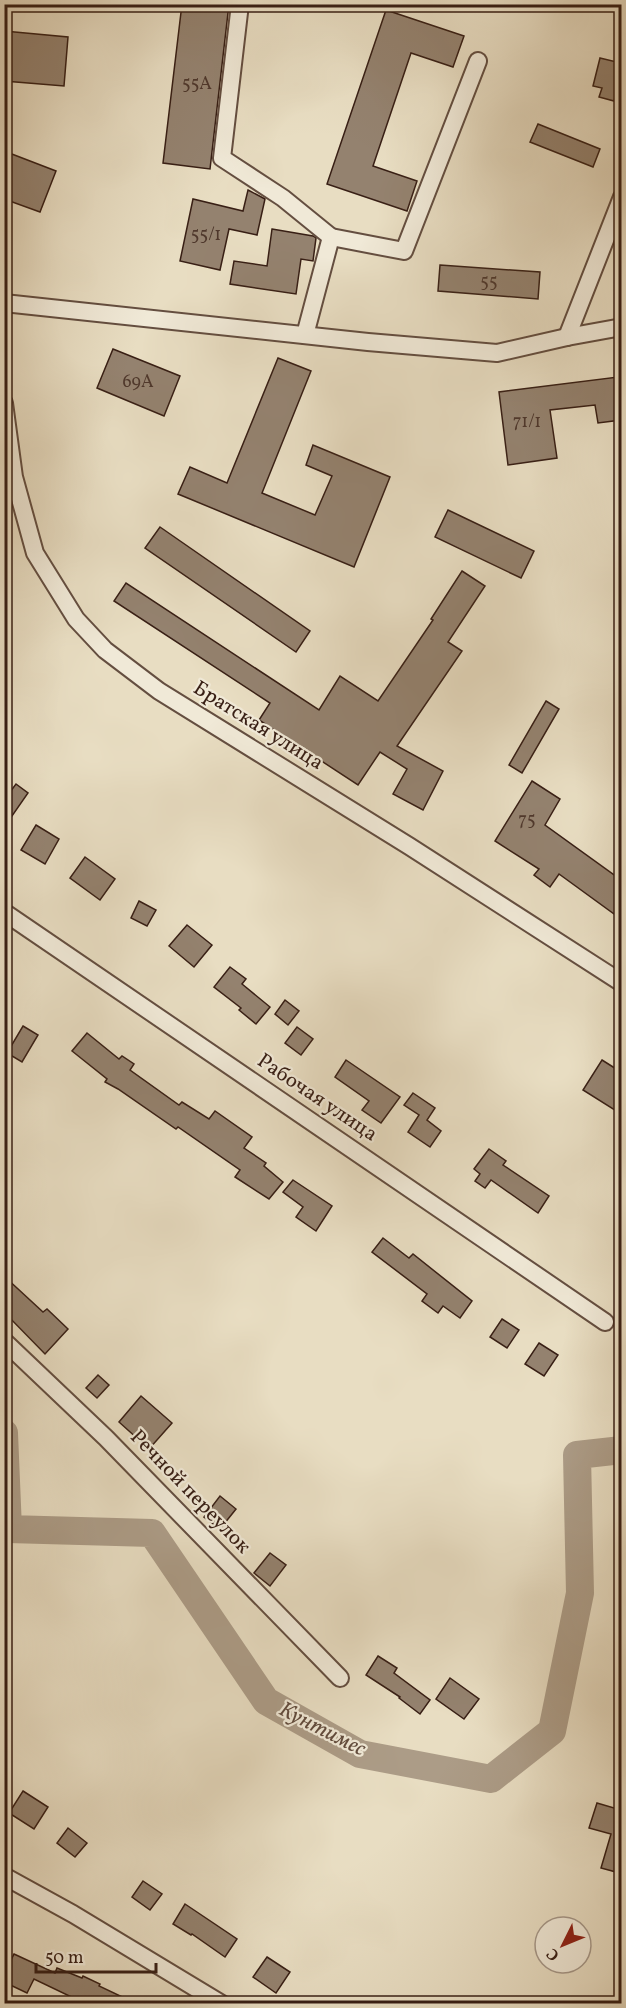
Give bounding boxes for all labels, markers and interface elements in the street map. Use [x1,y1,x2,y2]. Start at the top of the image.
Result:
house number: 55А [182,72,212,97]
house number: 55/1 [191,223,221,248]
house number: 55 [480,270,498,295]
house number: 69А [122,370,154,395]
house number: 71/1 [513,410,541,435]
street label: Братская улица [187,674,329,778]
house number: 75 [518,808,536,833]
street label: Рабочая улица [251,1047,383,1149]
street label: Речной переулок [123,1423,257,1561]
water label: Кунтимес [273,1695,371,1765]
north arrow [533,1915,593,1975]
scale bar [36,1936,156,1974]
text: С [542,1943,565,1965]
text: 50 m [45,1946,84,1971]

